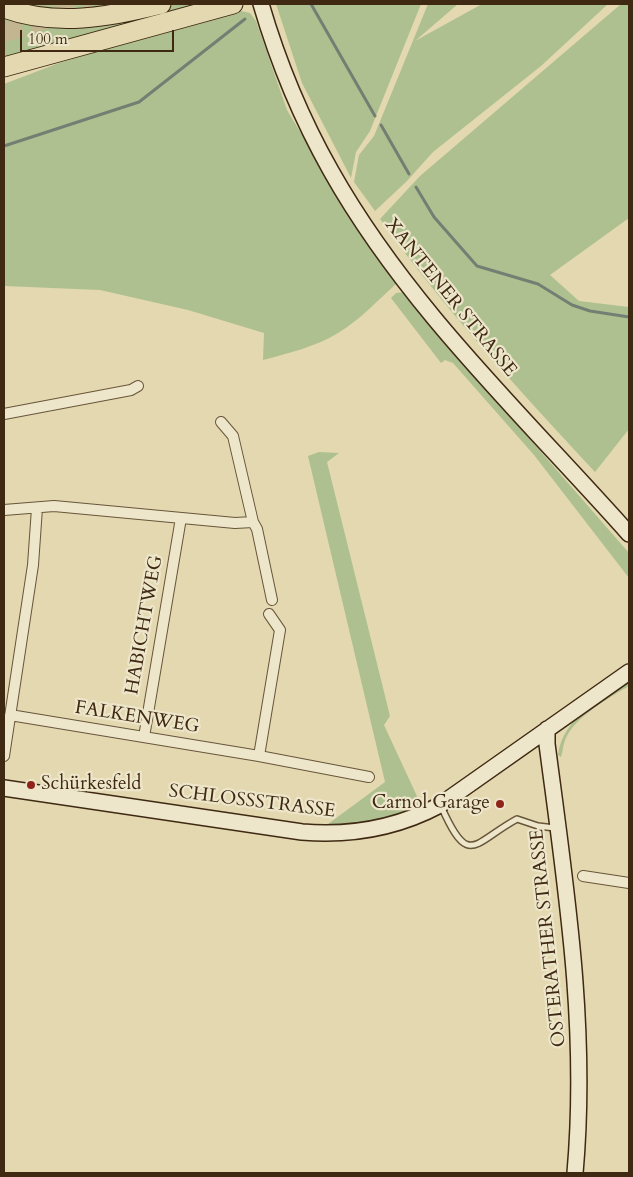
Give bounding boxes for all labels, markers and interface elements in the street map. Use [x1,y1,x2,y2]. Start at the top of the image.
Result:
scale bar [22,20,176,52]
text: 100 m [28,29,68,49]
street label: XANTENER STRASSE [379,214,521,382]
street label: HABICHTWEG [122,554,168,696]
street label: FALKENWEG [73,697,201,739]
place label: Schürkesfeld [41,774,141,796]
marker: Schürkesfeld [25,779,37,791]
street label: SCHLOSSSTRASSE [167,780,337,824]
place label: Carnol Garage [372,793,490,815]
marker: Carnol Garage [494,798,506,810]
street label: OSTERATHER STRASSE [526,828,572,1048]

